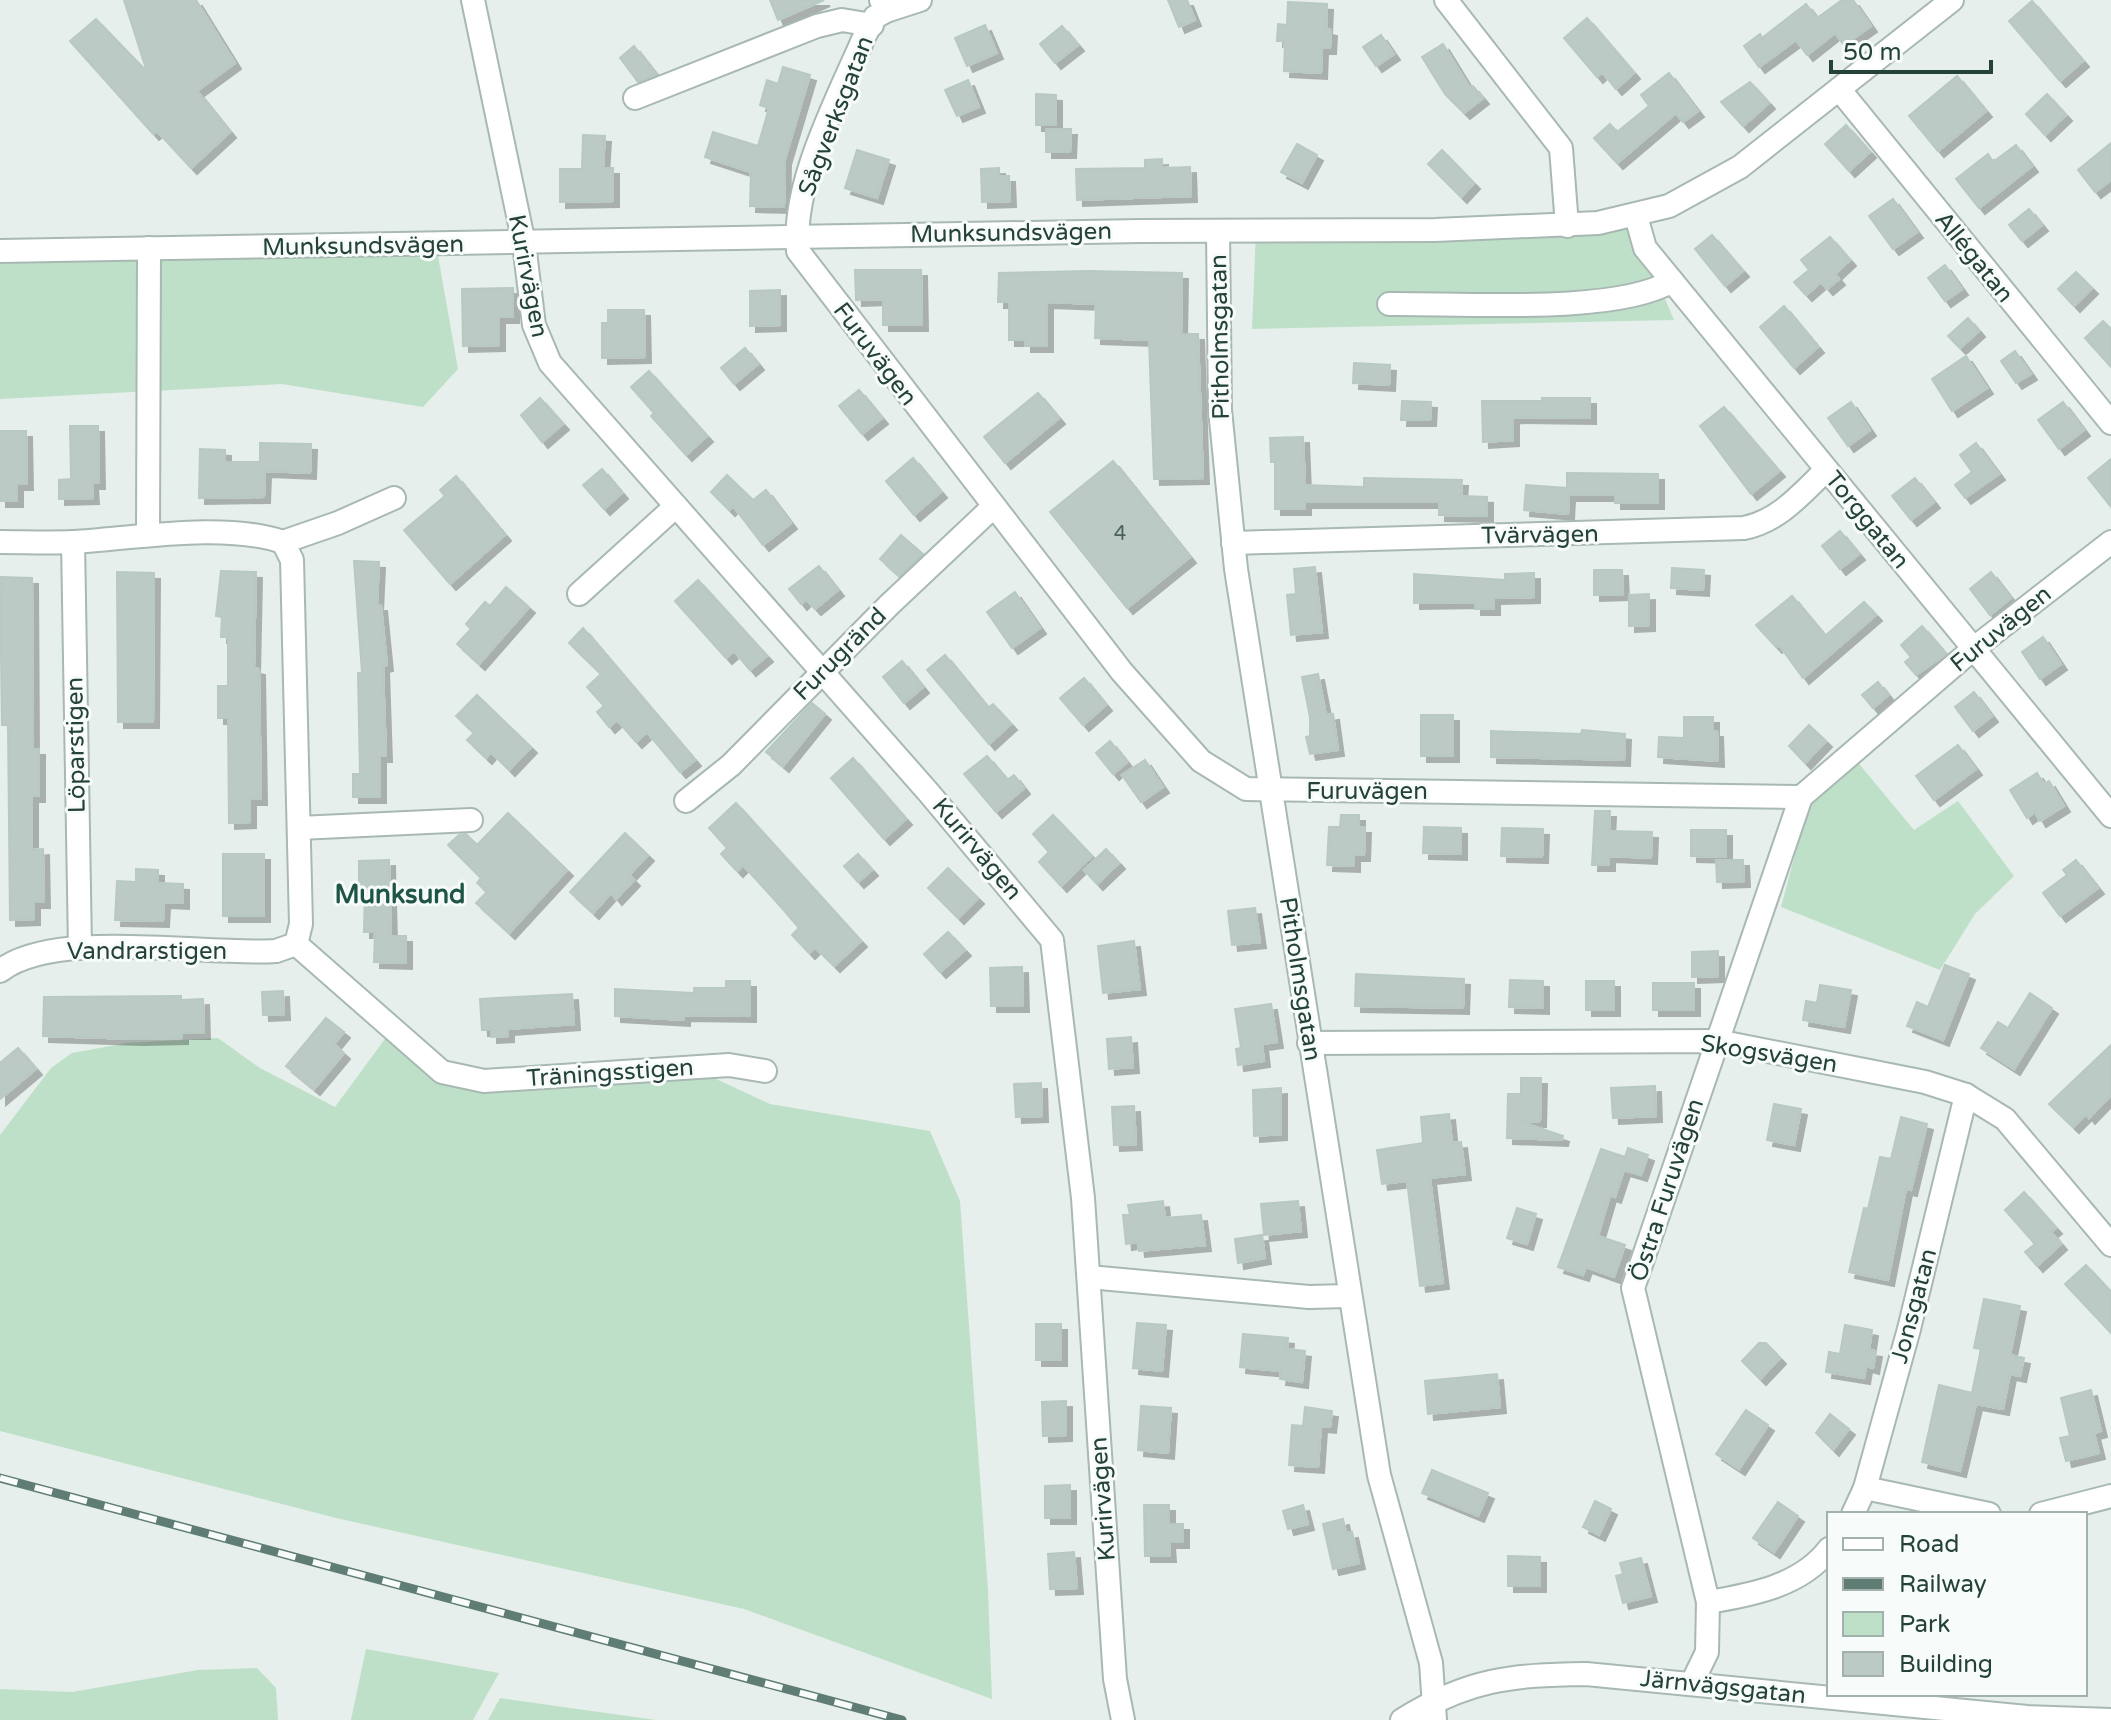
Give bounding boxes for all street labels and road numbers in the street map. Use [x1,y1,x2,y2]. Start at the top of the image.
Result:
street label: Sågverksgatan [792,32,880,200]
street label: Allégatan [1928,206,2020,308]
street label: Kurirvägen [502,212,554,340]
street label: Munksundsvägen [910,217,1112,249]
street label: Munksundsvägen [262,230,464,262]
street label: Pitholmsgatan [1204,254,1236,420]
street label: Furuvägen [827,297,923,411]
street label: Torggatan [1819,465,1915,575]
street label: Tvärvägen [1481,519,1599,551]
street label: Furuvägen [1945,579,2057,679]
street label: Furugränd [787,601,893,707]
street label: Löparstigen [60,677,92,813]
street label: Furuvägen [1306,777,1428,806]
street label: Kurirvägen [926,792,1028,906]
street label: Pitholmsgatan [1273,895,1327,1063]
street label: Vandrarstigen [67,937,227,966]
street label: Skogsvägen [1699,1029,1839,1079]
street label: Träningsstigen [525,1053,695,1093]
street label: Östra Furuvägen [1624,1095,1710,1285]
street label: Jonsgatan [1885,1245,1943,1367]
street label: Kurirvägen [1084,1436,1122,1562]
street label: Järnvägsgatan [1639,1664,1807,1710]

